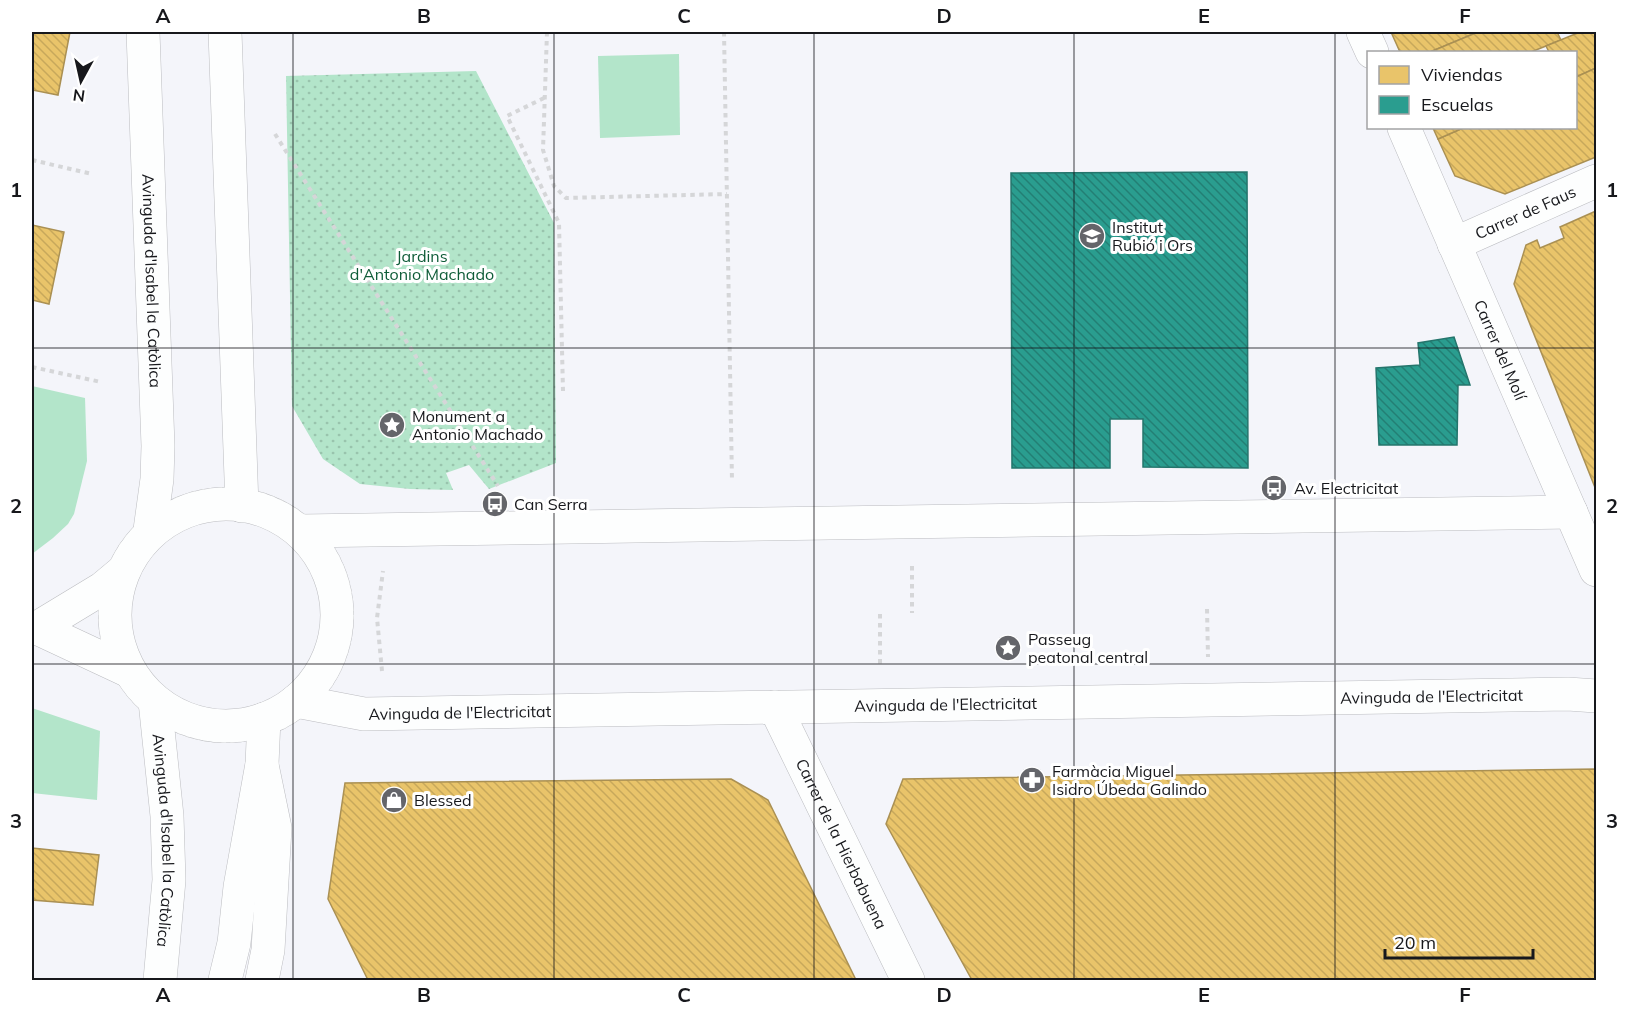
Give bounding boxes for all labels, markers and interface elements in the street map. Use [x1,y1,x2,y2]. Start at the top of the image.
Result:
text: A [156,3,171,28]
text: B [417,3,431,28]
text: C [677,3,691,28]
text: D [936,3,952,28]
text: E [1198,3,1210,28]
text: F [1459,3,1471,28]
north arrow [51,51,111,111]
legend [1367,51,1577,129]
text: Viviendas [1421,63,1503,86]
text: N [72,85,86,107]
text: Escuelas [1421,93,1494,116]
street label: Avinguda d'Isabel la Catòlica [138,173,166,388]
text: 1 [10,177,22,202]
text: 1 [1606,177,1618,202]
street label: Carrer de Faus [1472,181,1579,244]
place label: Institut Rubió i Ors [1112,217,1193,255]
school or university icon: Institut Rubió i Ors [1077,221,1107,251]
park label: Jardins d'Antonio Machado [350,246,494,284]
street label: Carrer del Molí [1470,297,1531,404]
place label: Monument a Antonio Machado [412,406,543,444]
place icon: Monument a Antonio Machado [377,410,407,440]
bus stop icon: Av. Electricitat [1259,473,1289,503]
place label: Av. Electricitat [1294,478,1399,498]
bus stop icon: Can Serra [480,489,510,519]
text: 2 [10,493,22,518]
text: 2 [1606,493,1618,518]
place label: Can Serra [514,494,588,514]
place label: Passeug peatonal central [1028,629,1148,667]
place icon: Passeug peatonal central [993,633,1023,663]
street label: Avinguda de l'Electricitat [1340,685,1524,708]
street label: Avinguda de l'Electricitat [854,693,1038,716]
street label: Avinguda de l'Electricitat [368,701,552,724]
street label: Avinguda d'Isabel la Catòlica [148,733,179,948]
street label: Carrer de la Hierbabuena [792,755,892,932]
place label: Farmàcia Miguel Isidro Úbeda Galindo [1052,761,1207,799]
pharmacy icon: Farmàcia Miguel Isidro Úbeda Galindo [1017,765,1047,795]
shop icon: Blessed [379,785,409,815]
place label: Blessed [414,790,472,810]
text: 3 [10,808,22,833]
text: 3 [1606,808,1618,833]
scale bar [1385,922,1534,960]
text: 20 m [1394,931,1436,954]
text: A [156,982,171,1007]
text: B [417,982,431,1007]
text: C [677,982,691,1007]
text: D [936,982,952,1007]
text: E [1198,982,1210,1007]
text: F [1459,982,1471,1007]

